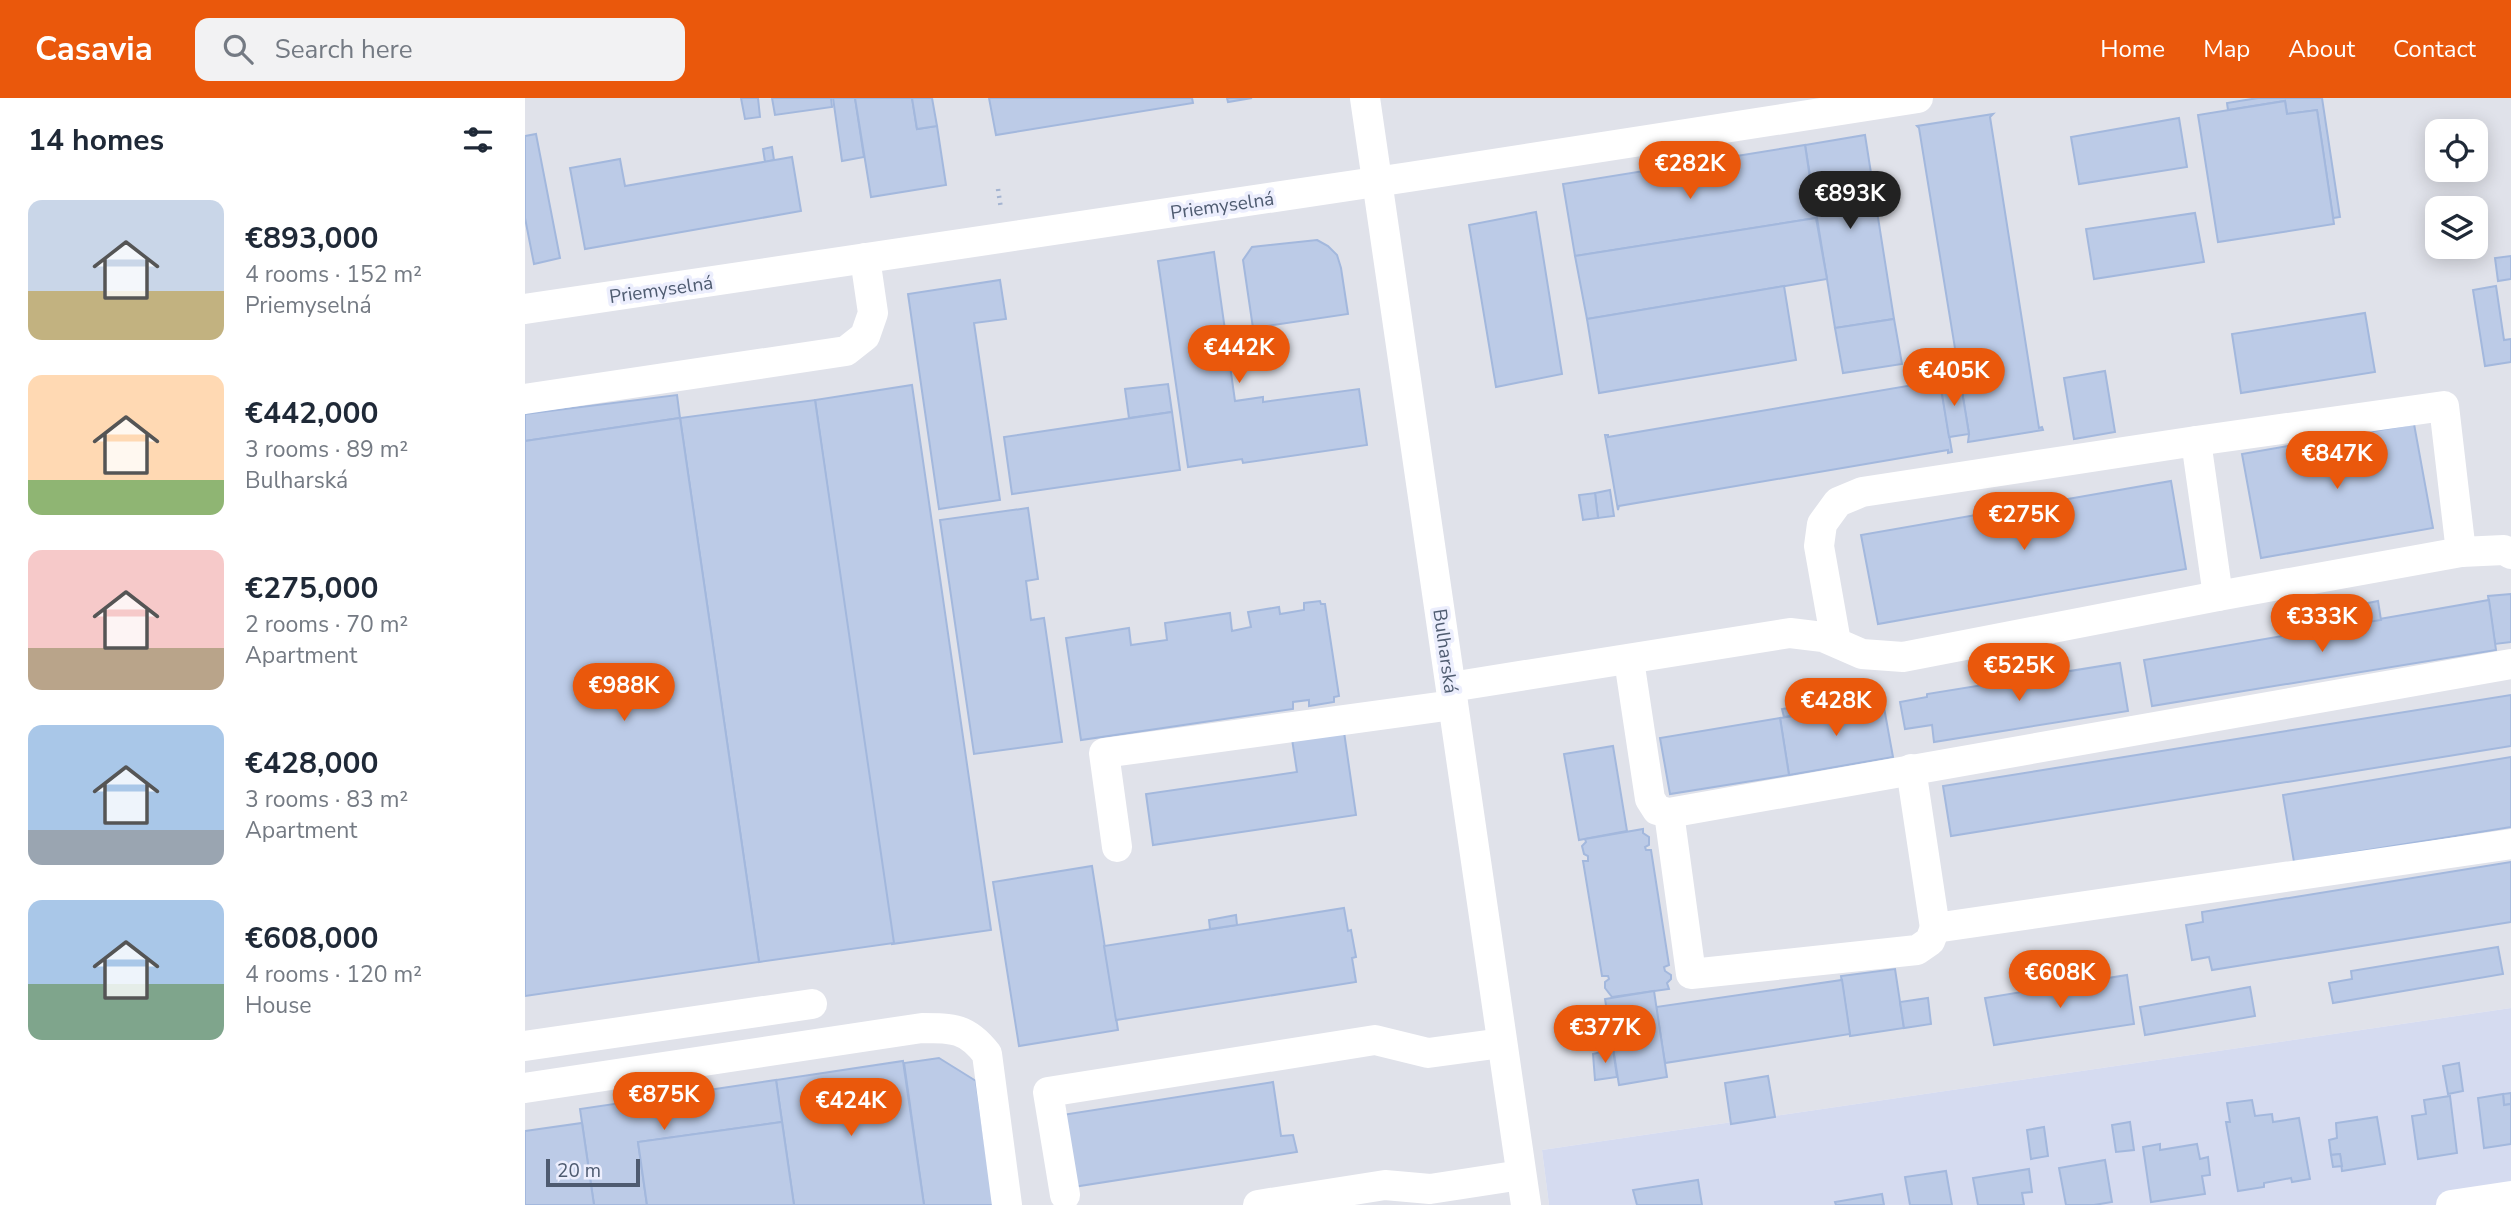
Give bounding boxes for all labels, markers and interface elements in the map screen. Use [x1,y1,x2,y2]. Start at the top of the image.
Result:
search box [195,18,685,81]
text: Casavia [35,27,153,72]
icon: search [219,30,257,68]
text: Search here [275,32,413,67]
text: Home [2100,33,2165,65]
text: Map [2203,33,2250,65]
text: About [2288,33,2355,65]
text: Contact [2393,33,2476,65]
map controls [2425,119,2488,259]
button: locate [2425,119,2488,182]
text: 14 homes [28,120,164,161]
icon: filters [459,121,497,159]
pin: €282K [1641,141,1739,201]
text: €282K [1655,148,1725,179]
pin: €893K [1801,172,1899,231]
text: €893K [1815,178,1885,209]
street label: Priemyselná [1169,186,1276,226]
button: layers [2425,196,2488,259]
text: €893,000 [245,218,378,259]
icon: home [84,228,168,312]
text: 4 rooms · 152 m² [245,259,422,290]
street label: Priemyselná [608,270,715,310]
text: Priemyselná [245,290,372,321]
pin: €442K [1190,326,1288,385]
text: €442K [1204,332,1274,363]
pin: €405K [1905,348,2003,408]
text: €405K [1919,355,1989,386]
text: €442,000 [245,393,378,434]
icon: home [84,403,168,487]
pin: €847K [2288,432,2386,491]
text: 3 rooms · 89 m² [245,434,408,465]
text: €847K [2302,438,2372,469]
text: Bulharská [245,465,348,496]
pin: €275K [1975,492,2073,552]
text: €275K [1989,499,2059,530]
text: €275,000 [245,568,378,609]
icon: home [84,578,168,662]
pin: €333K [2273,594,2371,654]
text: €333K [2287,601,2357,632]
street label: Bulharská [1426,607,1464,695]
text: 2 rooms · 70 m² [245,609,408,640]
text: Apartment [245,640,357,671]
pin: €525K [1970,644,2068,703]
text: €525K [1984,650,2054,681]
pin: €988K [575,664,673,723]
text: €988K [589,670,659,701]
pin: €428K [1787,678,1885,738]
text: €428K [1801,685,1871,716]
text: €428,000 [245,743,378,784]
icon: home [84,753,168,837]
text: 3 rooms · 83 m² [245,784,408,815]
text: Apartment [245,815,357,846]
text: €608,000 [245,918,378,959]
icon: home [84,928,168,1012]
pin: €608K [2011,950,2109,1010]
text: €608K [2025,957,2095,988]
text: 4 rooms · 120 m² [245,959,422,990]
text: House [245,990,312,1021]
pin: €377K [1556,1006,1654,1065]
text: €377K [1570,1012,1640,1043]
pin: €875K [615,1072,713,1132]
text: €875K [629,1079,699,1110]
pin: €424K [802,1079,900,1138]
text: €424K [816,1085,886,1116]
scale bar [546,1156,641,1188]
text: 20 m [557,1158,601,1184]

